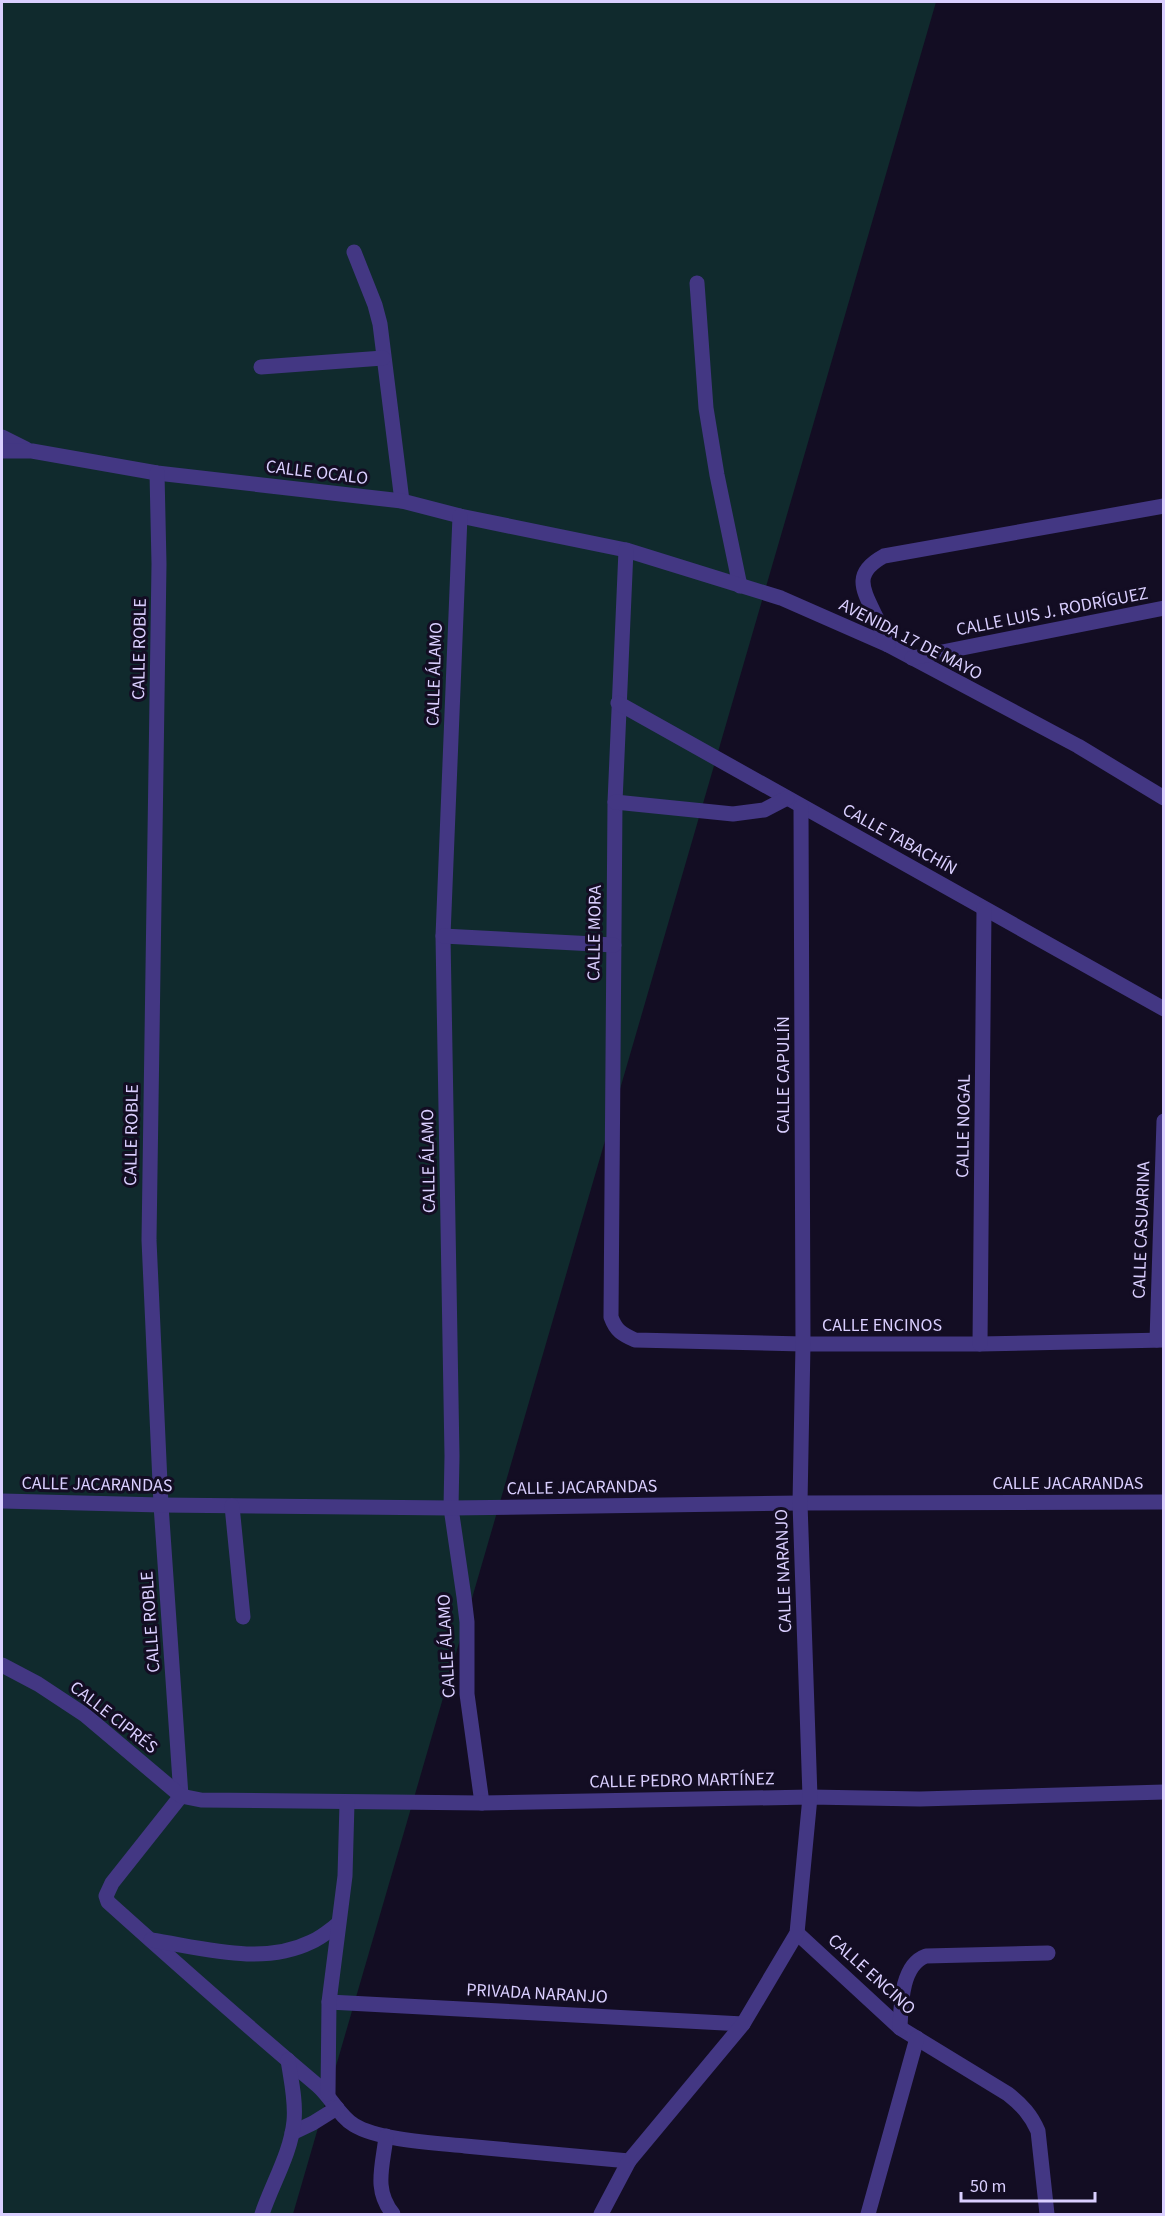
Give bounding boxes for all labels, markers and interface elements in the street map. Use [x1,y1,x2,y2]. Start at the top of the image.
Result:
street label: CALLE OCALO [264,454,370,491]
street label: CALLE LUIS J. RODRÍGUEZ [954,581,1150,642]
street label: AVENIDA 17 DE MAYO [835,593,987,686]
street label: CALLE ROBLE [126,598,153,700]
street label: CALLE ÁLAMO [420,622,449,726]
street label: CALLE TABACHÍN [838,797,962,881]
street label: CALLE MORA [581,885,608,981]
street label: CALLE CAPULÍN [771,1016,796,1134]
street label: CALLE NOGAL [950,1074,977,1178]
street label: CALLE ROBLE [118,1084,145,1186]
street label: CALLE ÁLAMO [415,1109,442,1213]
street label: CALLE CASUARINA [1127,1161,1156,1299]
street label: CALLE ENCINOS [822,1313,942,1338]
street label: CALLE JACARANDAS [21,1471,173,1498]
street label: CALLE JACARANDAS [993,1471,1143,1496]
street label: CALLE JACARANDAS [506,1474,658,1501]
street label: CALLE NARANJO [769,1508,798,1633]
street label: CALLE ROBLE [134,1570,167,1674]
street label: CALLE ÁLAMO [431,1593,462,1699]
street label: CALLE CIPRÉS [65,1675,163,1760]
street label: CALLE PEDRO MARTÍNEZ [589,1766,775,1795]
street label: CALLE ENCINO [822,1928,921,2021]
street label: PRIVADA NARANJO [466,1977,608,2010]
scale bar [961,2165,1094,2203]
text: 50 m [970,2174,1006,2199]

